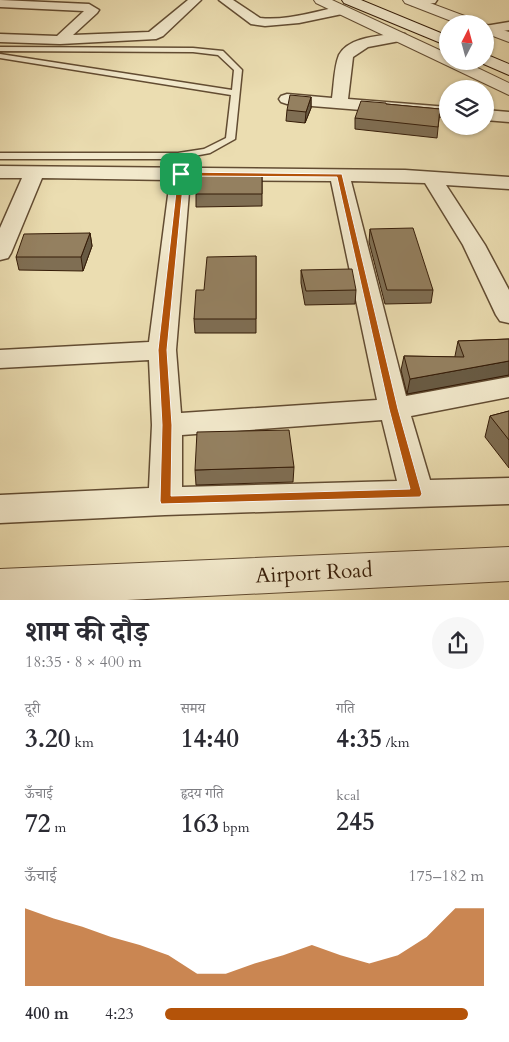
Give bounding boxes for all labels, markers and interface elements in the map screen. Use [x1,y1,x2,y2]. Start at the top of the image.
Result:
north arrow [439,15,494,70]
map controls [439,15,494,135]
button: layers [439,80,494,135]
pin [160,153,202,195]
icon: arrive [167,160,195,188]
street label: Airport Road [255,555,373,591]
text: शाम की दौड़ [25,613,148,651]
button: share [432,617,484,669]
text: 18:35 · 8 × 400 m [25,651,142,673]
text: दूरी [25,699,40,718]
text: समय [181,699,205,718]
text: गति [336,699,355,718]
text: 3.20 [25,722,71,756]
text: 14:40 [181,722,239,756]
text: 4:35 [336,722,382,756]
text: km [71,733,94,752]
text: /km [382,733,410,752]
text: ऊँचाई [25,784,53,803]
text: हृदय गति [181,784,224,803]
text: kcal [336,786,360,805]
text: 245 [336,805,375,839]
text: 72 [25,807,51,841]
text: 163 [181,807,219,841]
text: m [51,818,66,837]
text: bpm [219,818,250,837]
text: ऊँचाई [25,865,57,887]
text: 175–182 m [408,865,484,887]
text: 400 m [25,1003,69,1025]
text: 4:23 [105,1003,134,1025]

